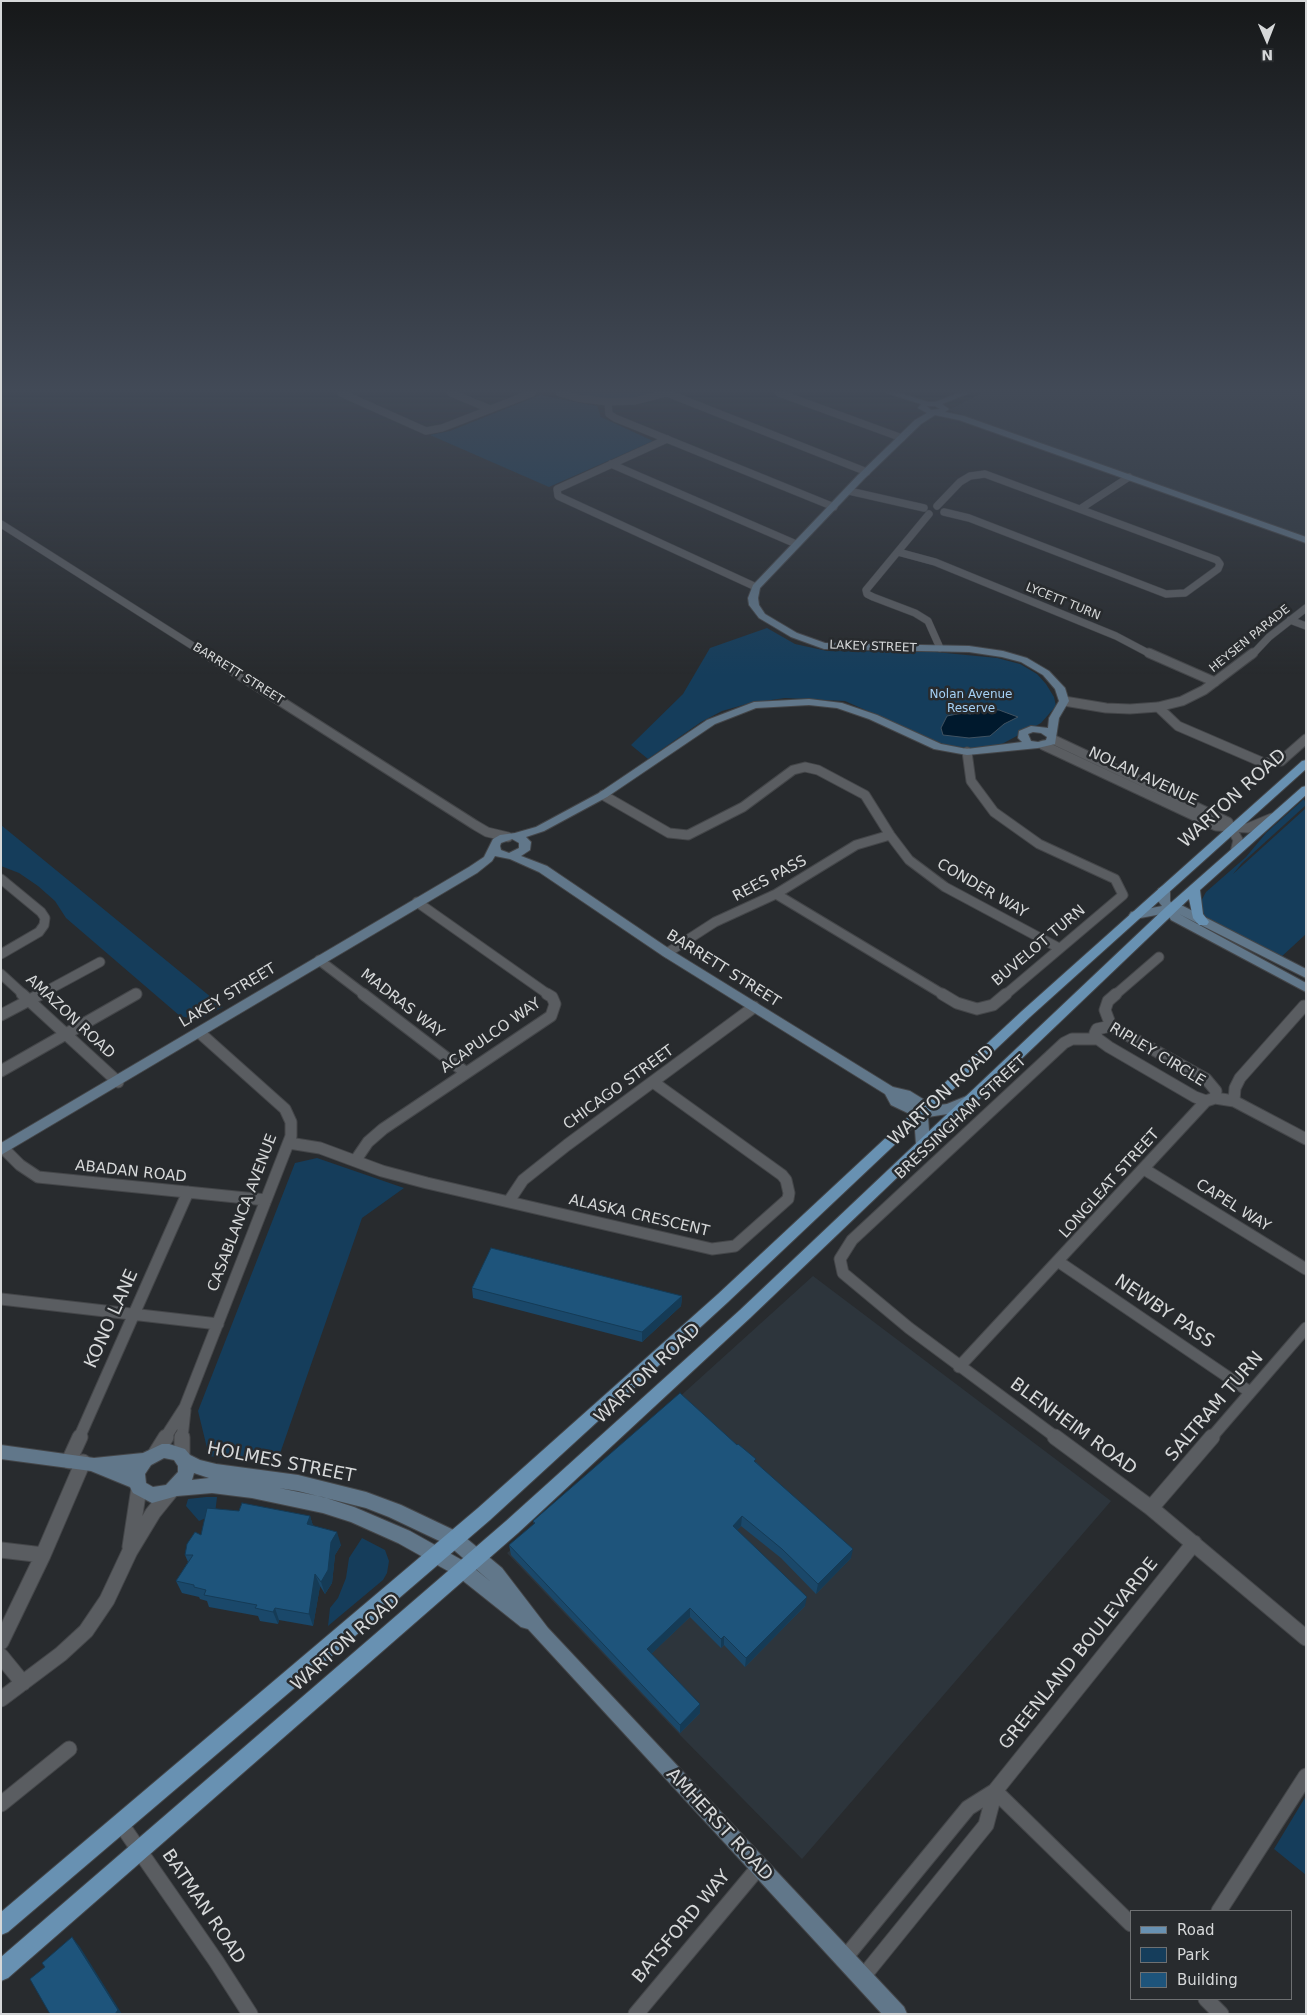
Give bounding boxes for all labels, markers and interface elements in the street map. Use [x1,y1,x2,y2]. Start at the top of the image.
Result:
north arrow [1242,15,1292,65]
text: N [1261,47,1273,63]
street label: LYCETT TURN [1023,580,1103,624]
street label: HEYSEN PARADE [1207,602,1293,676]
street label: LAKEY STREET [829,638,917,656]
street label: BARRETT STREET [190,640,286,708]
park label: Nolan Avenue Reserve [929,688,1013,716]
street label: NOLAN AVENUE [1085,744,1201,810]
street label: WARTON ROAD [1175,745,1291,853]
street label: REES PASS [730,852,810,906]
street label: CONDER WAY [933,856,1031,922]
street label: BUVELOT TURN [989,902,1089,990]
street label: BARRETT STREET [663,927,783,1011]
street label: LAKEY STREET [176,960,280,1032]
street label: MADRAS WAY [357,966,447,1042]
street label: AMAZON ROAD [22,971,118,1063]
street label: ACAPULCO WAY [437,995,545,1077]
street label: RIPLEY CIRCLE [1106,1019,1208,1091]
street label: WARTON ROAD [884,1041,1000,1151]
street label: CHICAGO STREET [560,1042,678,1134]
street label: BRESSINGHAM STREET [892,1052,1030,1184]
street label: LONGLEAT STREET [1056,1126,1164,1242]
street label: CASABLANCA AVENUE [205,1132,281,1294]
street label: ABADAN ROAD [74,1157,188,1187]
street label: CAPEL WAY [1192,1176,1274,1236]
street label: ALASKA CRESCENT [567,1191,711,1241]
street label: KONO LANE [81,1266,143,1372]
street label: NEWBY PASS [1110,1271,1218,1353]
street label: WARTON ROAD [590,1319,706,1429]
street label: SALTRAM TURN [1162,1348,1268,1466]
street label: BLENHEIM ROAD [1005,1374,1141,1480]
street label: HOLMES STREET [205,1438,357,1488]
street label: GREENLAND BOULEVARDE [995,1554,1163,1754]
street label: WARTON ROAD [287,1590,405,1696]
street label: AMHERST ROAD [661,1764,777,1886]
street label: BATMAN ROAD [157,1845,249,1969]
street label: BATSFORD WAY [628,1866,736,1988]
legend [1130,1910,1292,2000]
text: Road [1177,1921,1215,1939]
text: Park [1177,1946,1209,1964]
text: Building [1177,1971,1238,1989]

